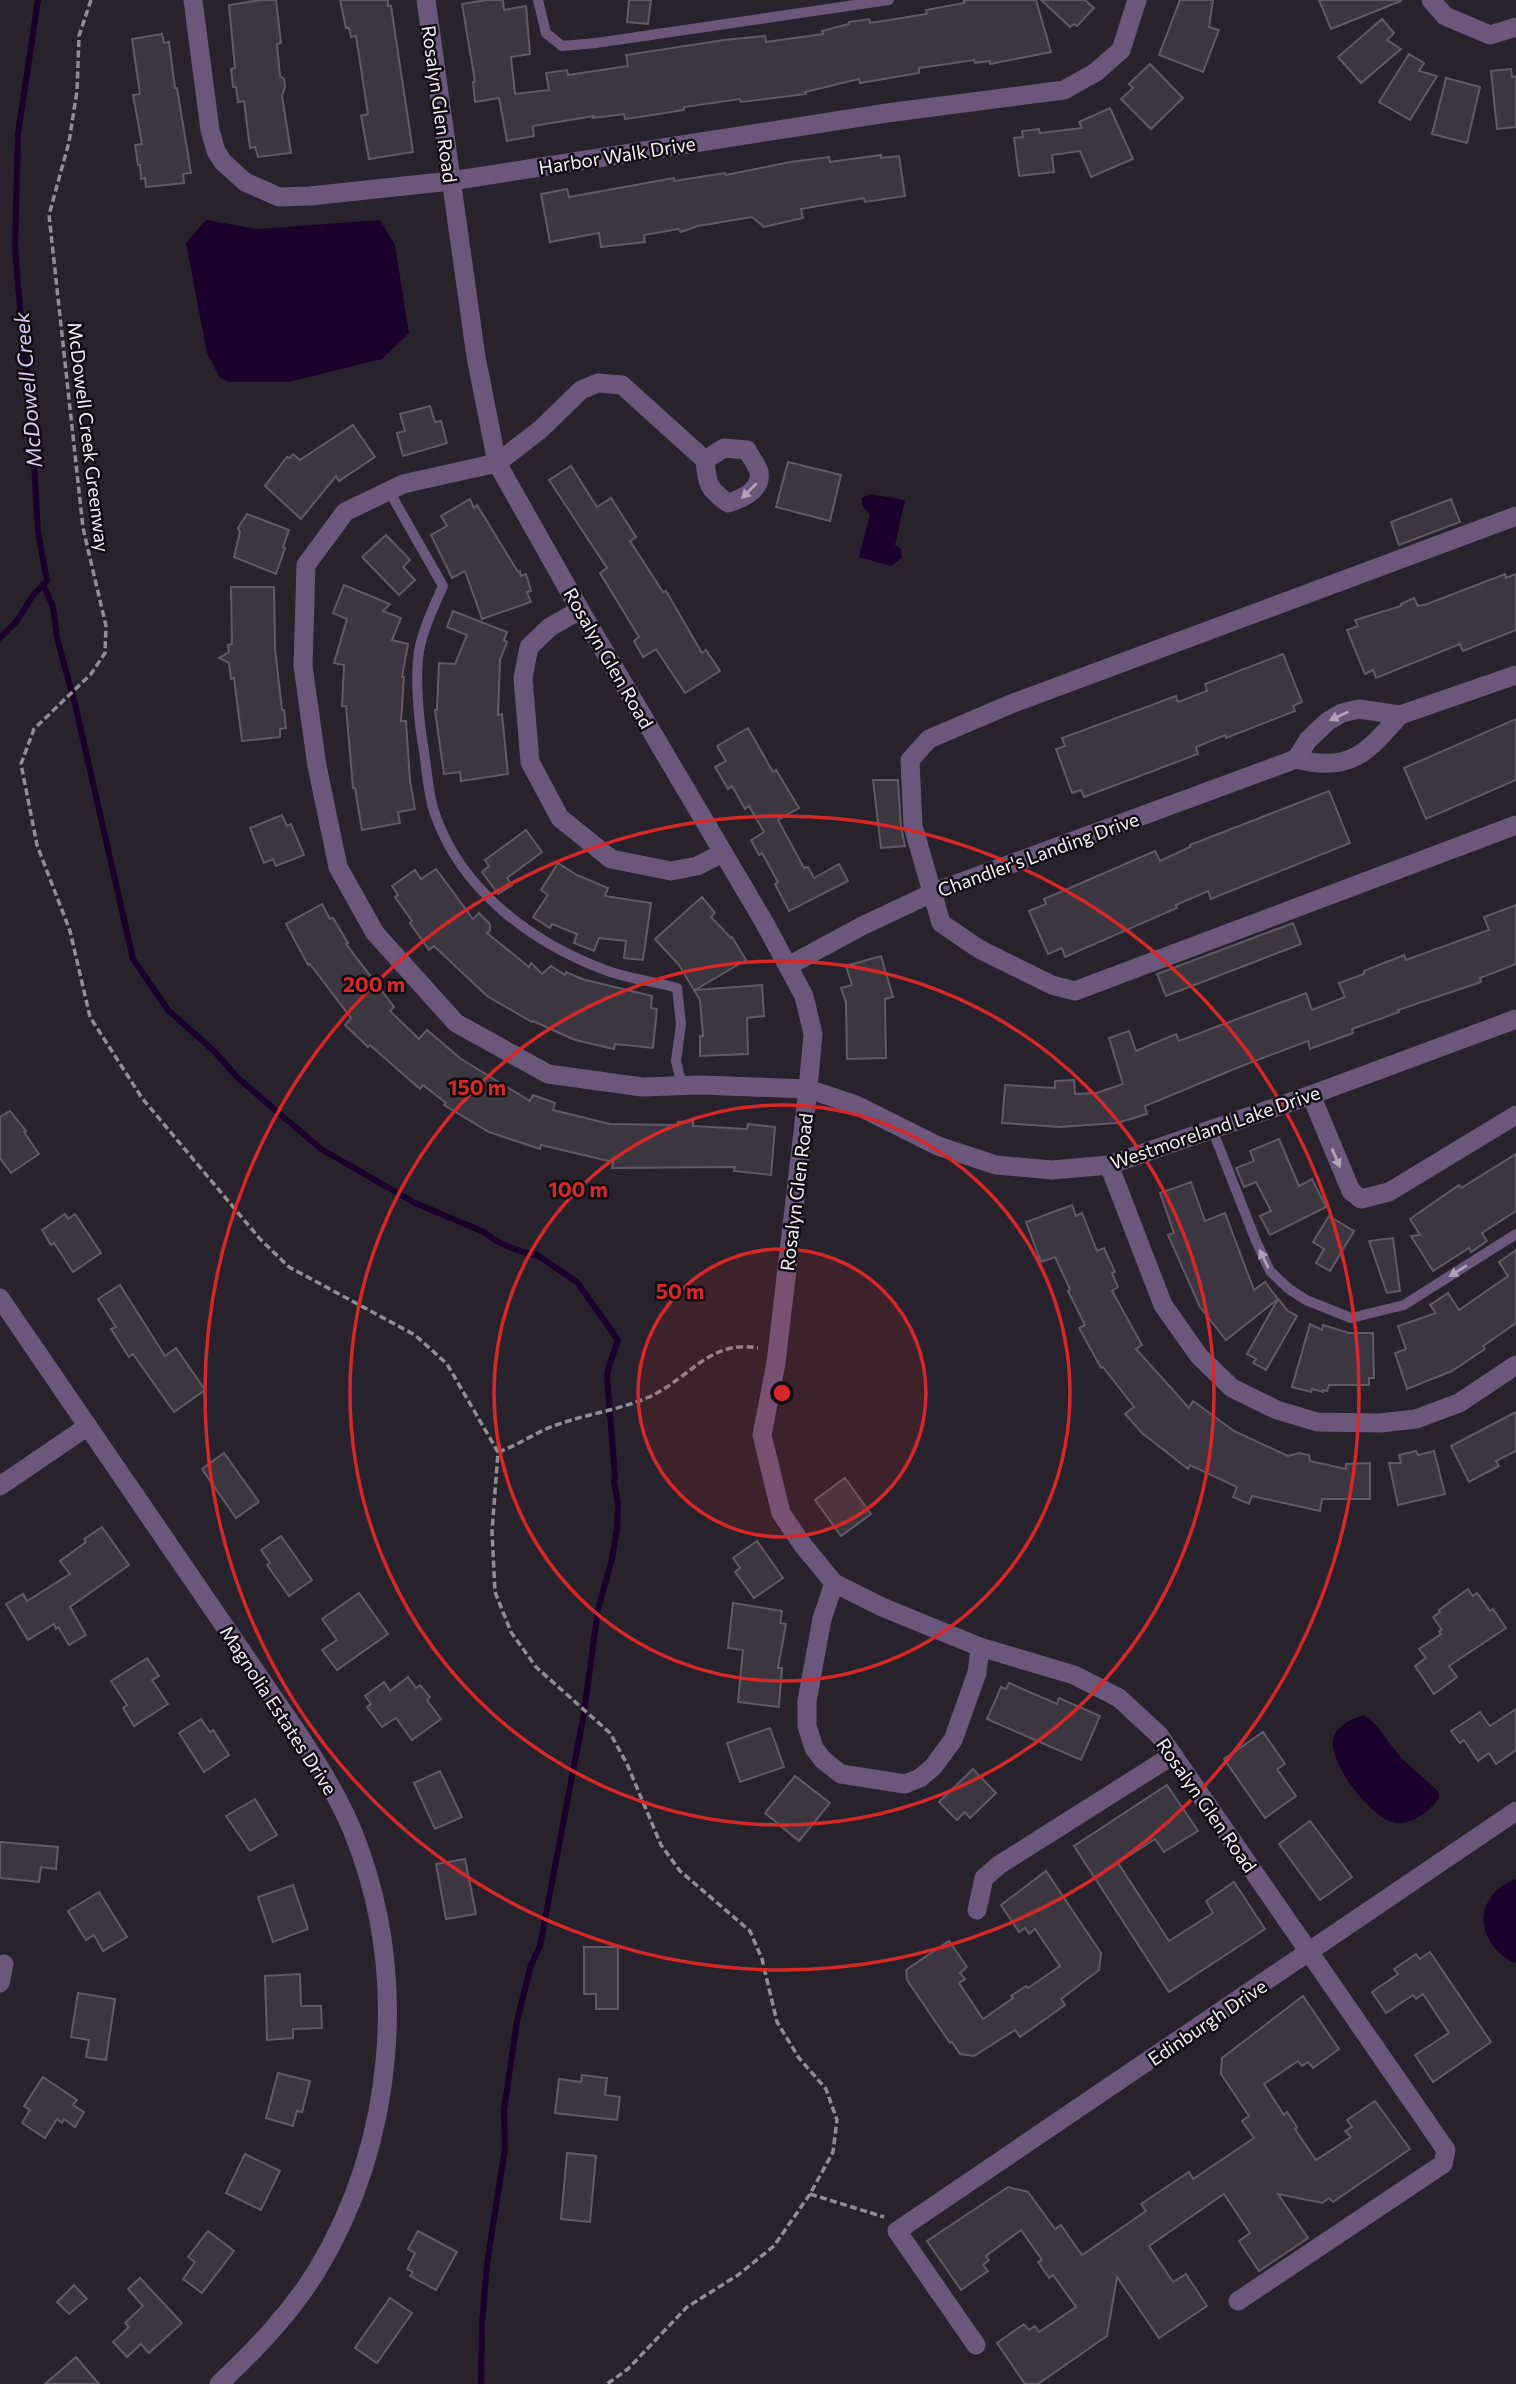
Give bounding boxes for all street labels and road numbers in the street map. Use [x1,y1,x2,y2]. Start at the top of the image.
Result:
street label: Rosalyn Glen Road [418,24,462,184]
street label: Harbor Walk Drive [537,131,697,179]
street label: McDowell Creek Greenway [63,321,115,553]
street label: Rosalyn Glen Road [559,584,659,732]
street label: Chandler's Landing Drive [934,807,1142,901]
street label: Westmoreland Lake Drive [1107,1080,1323,1174]
street label: Rosalyn Glen Road [775,1112,817,1272]
street label: Magnolia Estates Drive [216,1621,342,1799]
street label: Rosalyn Glen Road [1152,1733,1262,1877]
street label: Edinburgh Drive [1143,1974,1271,2070]

